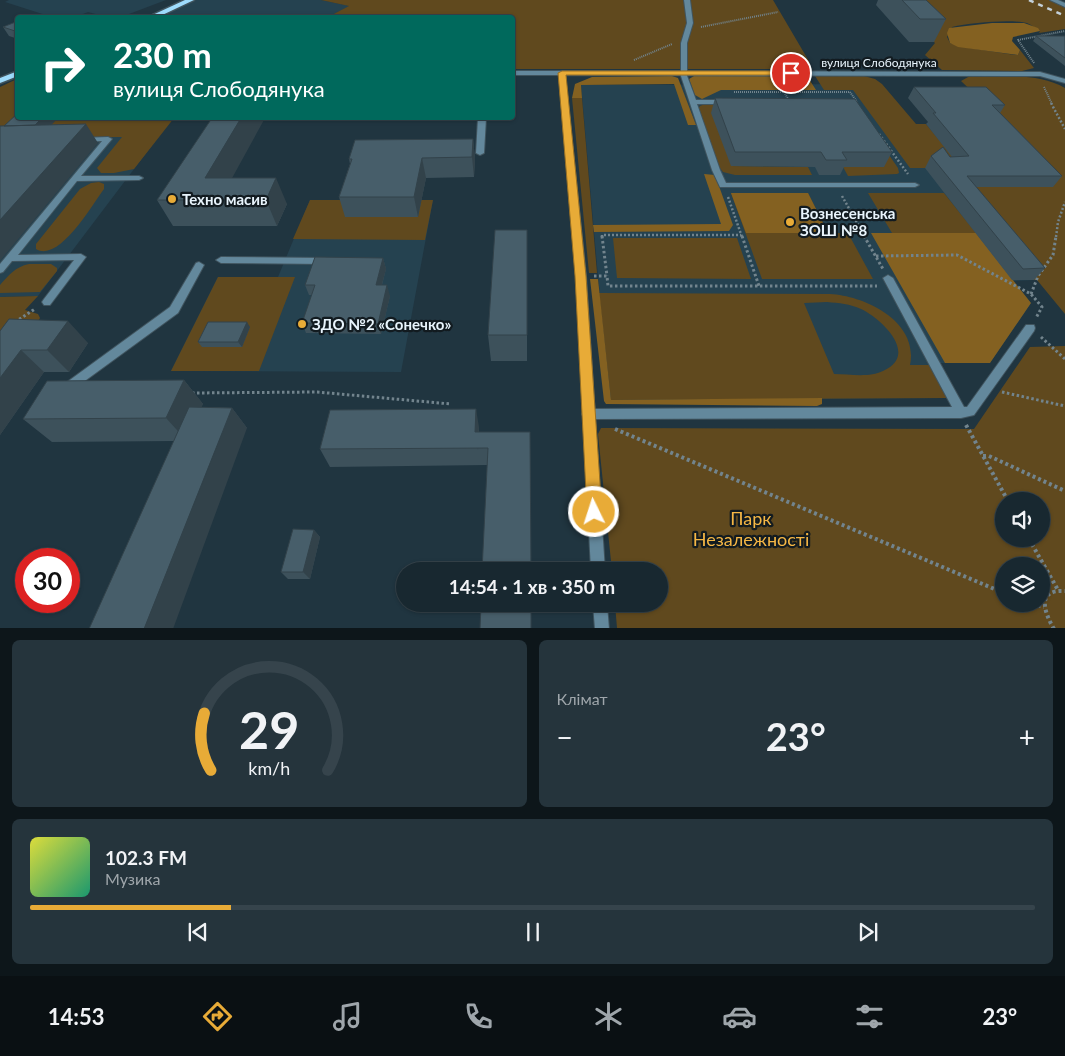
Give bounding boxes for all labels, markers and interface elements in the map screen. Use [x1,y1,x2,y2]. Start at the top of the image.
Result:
text: 230 m [113,33,212,75]
icon: right [30,35,95,100]
pin [770,52,812,94]
street label: вулиця Слободянука [821,55,937,70]
icon: arrive [777,59,805,87]
text: вулиця Слободянука [113,75,325,102]
place label: Техно масив [182,190,268,208]
marker: Техно масив [166,193,178,205]
place label: Вознесенська ЗОШ №8 [800,204,895,239]
marker: Вознесенська ЗОШ №8 [784,216,796,228]
place label: ЗДО №2 «Сонечко» [312,315,451,333]
marker: ЗДО №2 «Сонечко» [296,318,308,330]
position arrow [567,485,619,537]
map controls [995,492,1050,612]
button: sound [995,492,1050,547]
park label: Парк Незалежності [693,507,809,550]
speed limit sign: 30 [15,548,80,613]
button: layers [995,557,1050,612]
text: 14:54 · 1 хв · 350 m [449,575,615,598]
text: Клімат [557,689,608,708]
text: 29 [239,698,299,760]
text: 23° [766,713,826,759]
text: − [557,720,573,754]
text: + [1019,720,1035,754]
text: km/h [248,757,290,779]
text: 102.3 FM [105,846,187,869]
text: Музика [105,869,161,888]
icon: previous [184,918,212,946]
icon: pause [519,918,547,946]
icon: next [854,918,882,946]
icon: directions [200,999,235,1034]
icon: music [330,999,365,1034]
icon: phone [461,999,496,1034]
icon: climate [591,999,626,1034]
icon: car [722,999,757,1034]
icon: filters [852,999,887,1034]
text: 14:53 [48,1003,104,1030]
text: 23° [983,1003,1017,1030]

